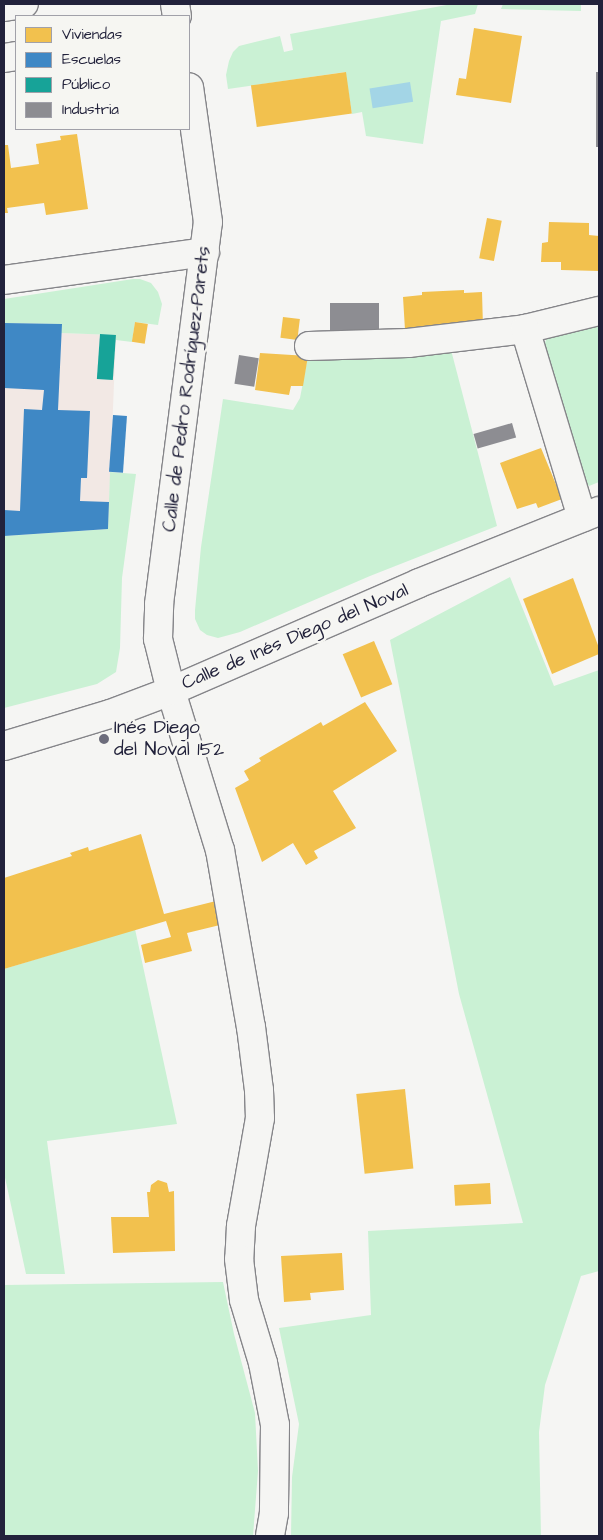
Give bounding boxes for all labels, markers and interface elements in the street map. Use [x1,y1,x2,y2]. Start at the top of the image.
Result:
legend [15,15,190,130]
text: Viviendas [62,24,122,45]
text: Escuelas [62,49,121,70]
text: Público [62,74,110,95]
text: Industria [62,99,119,120]
street label: Calle de Pedro Rodríguez-Parets [158,245,216,533]
street label: Calle de Inés Diego del Noval [178,579,412,695]
place label: Inés Diego del Noval 152 [114,717,224,761]
marker: Inés Diego del Noval 152 [98,733,110,745]

